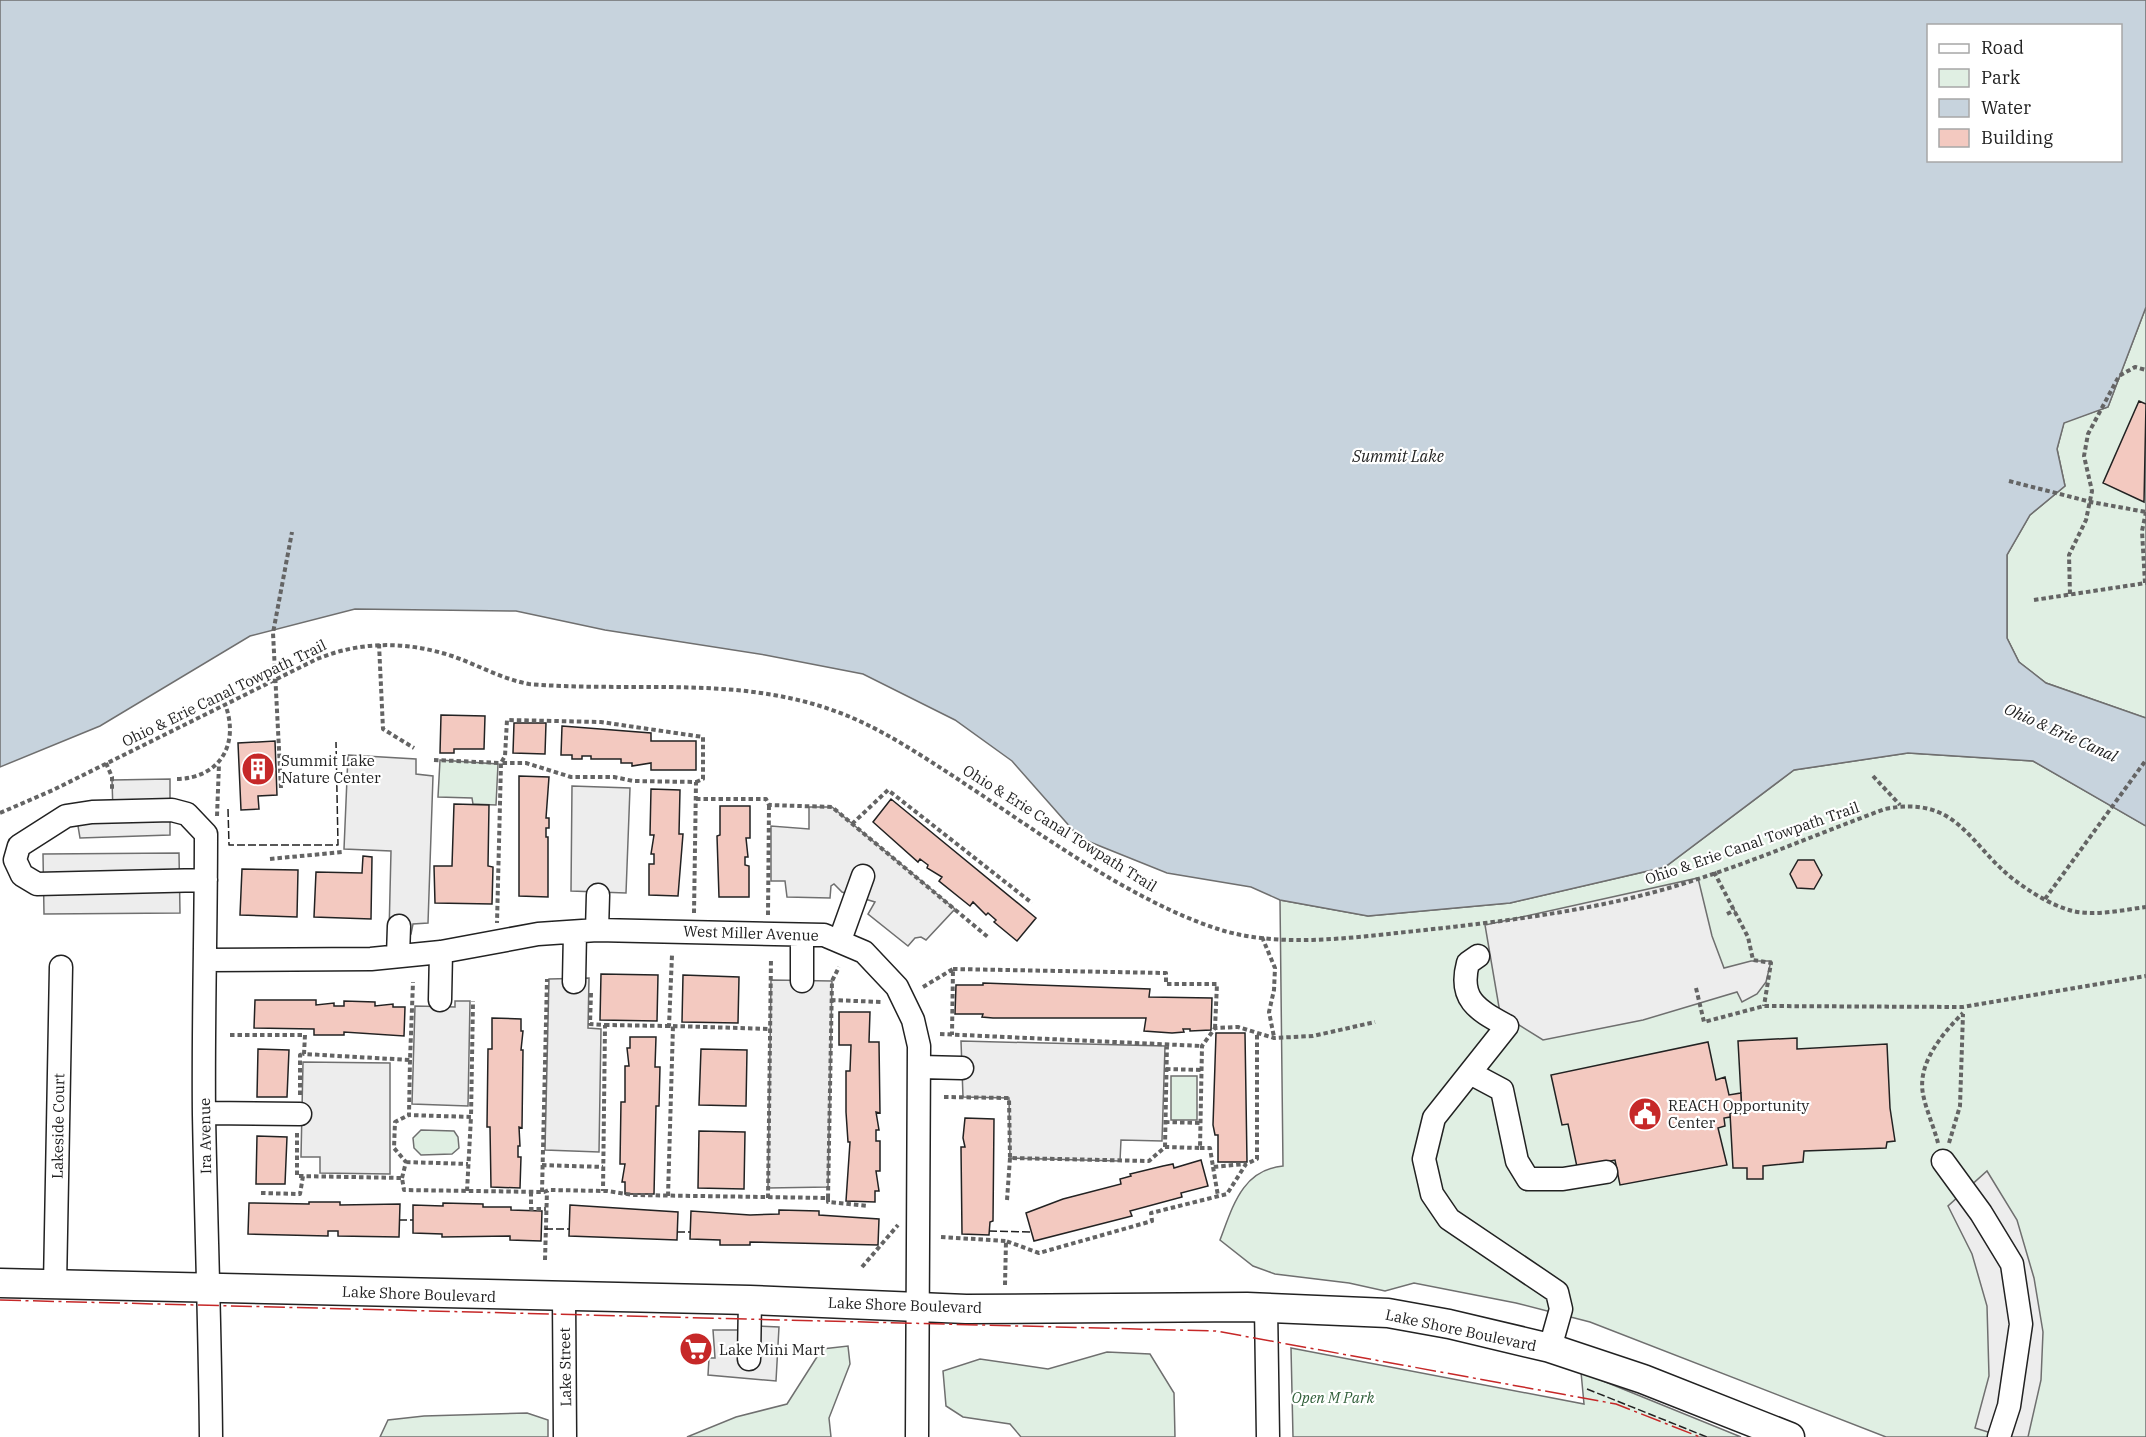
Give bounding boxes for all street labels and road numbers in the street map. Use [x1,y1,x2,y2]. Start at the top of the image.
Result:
street label: Ohio & Erie Canal Towpath Trail [119,635,329,751]
street label: Ohio & Erie Canal Towpath Trail [959,760,1161,896]
street label: Ohio & Erie Canal Towpath Trail [1642,797,1862,889]
street label: West Miller Avenue [683,921,819,945]
street label: Lakeside Court [48,1073,68,1179]
street label: Ira Avenue [195,1098,215,1174]
street label: Lake Shore Boulevard [342,1282,496,1306]
street label: Lake Shore Boulevard [828,1293,982,1317]
street label: Lake Shore Boulevard [1384,1305,1538,1355]
street label: Lake Street [555,1327,575,1407]

